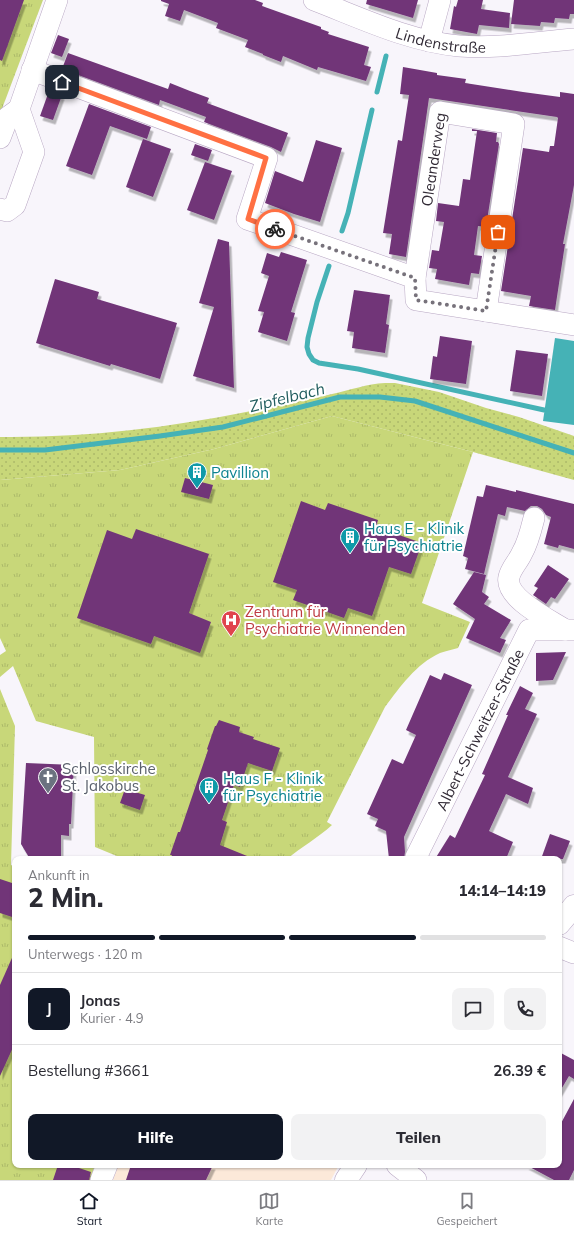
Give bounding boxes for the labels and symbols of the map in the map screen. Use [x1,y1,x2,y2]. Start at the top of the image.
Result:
street label: Lindenstraße [394,23,486,56]
pin [45,65,79,99]
street label: Oleanderweg [416,111,449,207]
courier [255,209,295,249]
pin [481,215,515,249]
water label: Zipfelbach [247,378,327,416]
building icon: Pavillion [186,461,208,489]
place label: Pavillion [211,463,269,482]
place label: Haus E - Klinik für Psychiatrie [364,519,465,555]
building icon: Haus E - Klinik für Psychiatrie [339,526,361,554]
place label: Zentrum für Psychiatrie Winnenden [245,602,406,638]
hospital icon: Zentrum für Psychiatrie Winnenden [220,609,242,637]
street label: Albert-Schweitzer-Straße [431,646,528,813]
place label: Schlosskirche St. Jakobus [62,759,156,795]
church icon: Schlosskirche St. Jakobus [37,766,59,794]
place label: Haus F - Klinik für Psychiatrie [223,769,323,805]
building icon: Haus F - Klinik für Psychiatrie [198,776,220,804]

